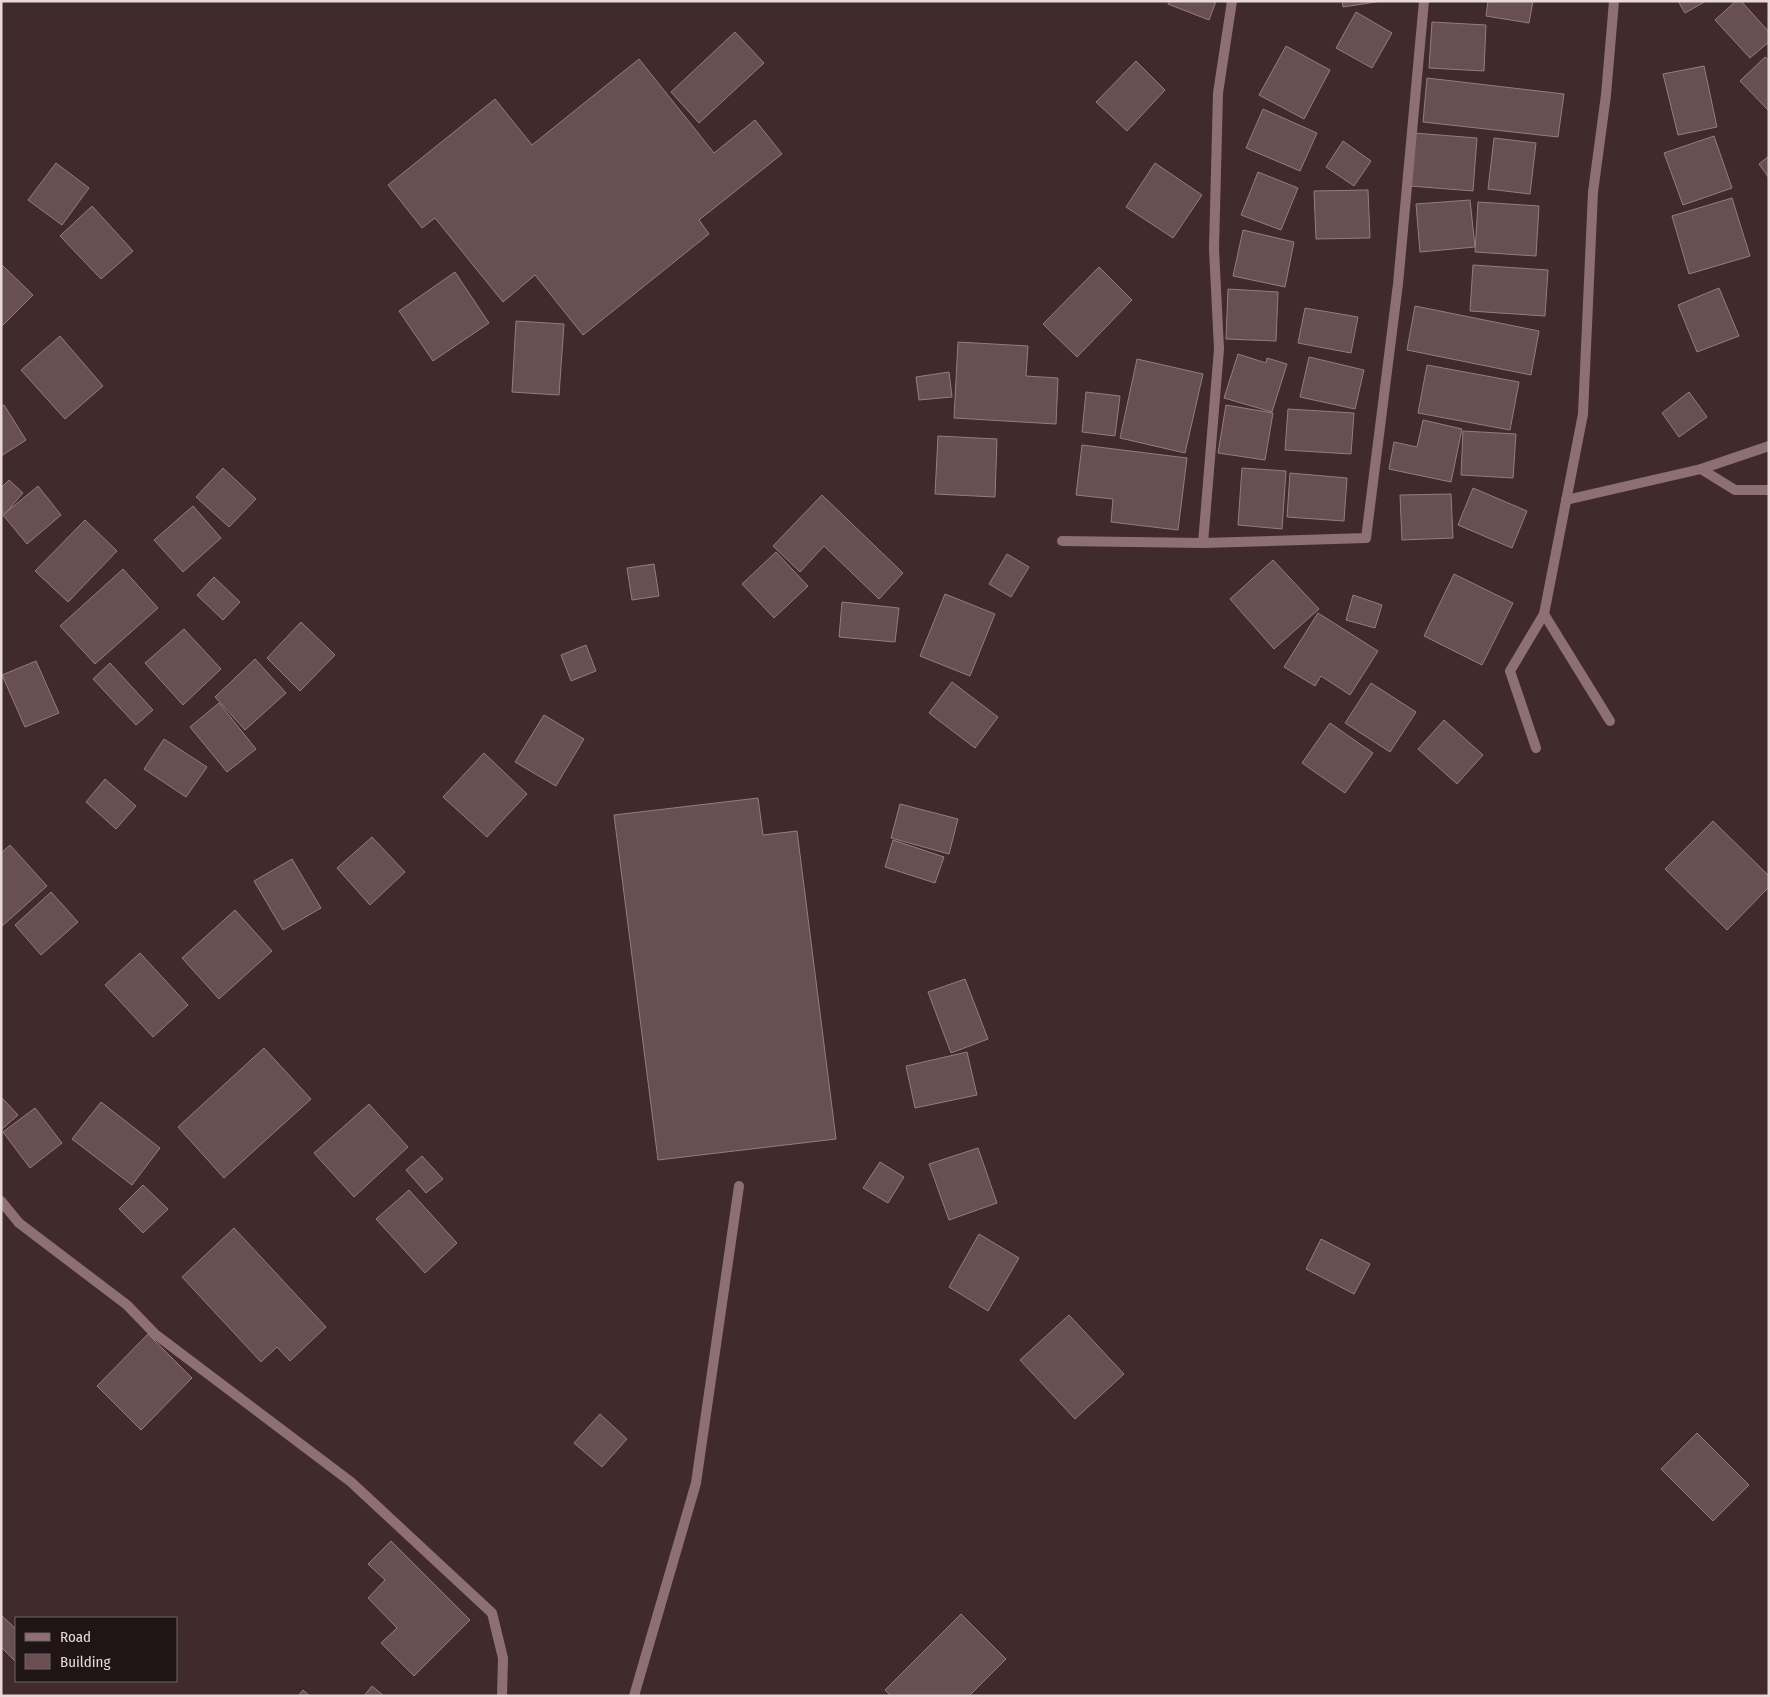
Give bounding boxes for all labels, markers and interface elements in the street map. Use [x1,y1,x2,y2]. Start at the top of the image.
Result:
legend [15,1617,178,1682]
text: Road [60,1628,91,1646]
text: Building [60,1653,111,1671]

